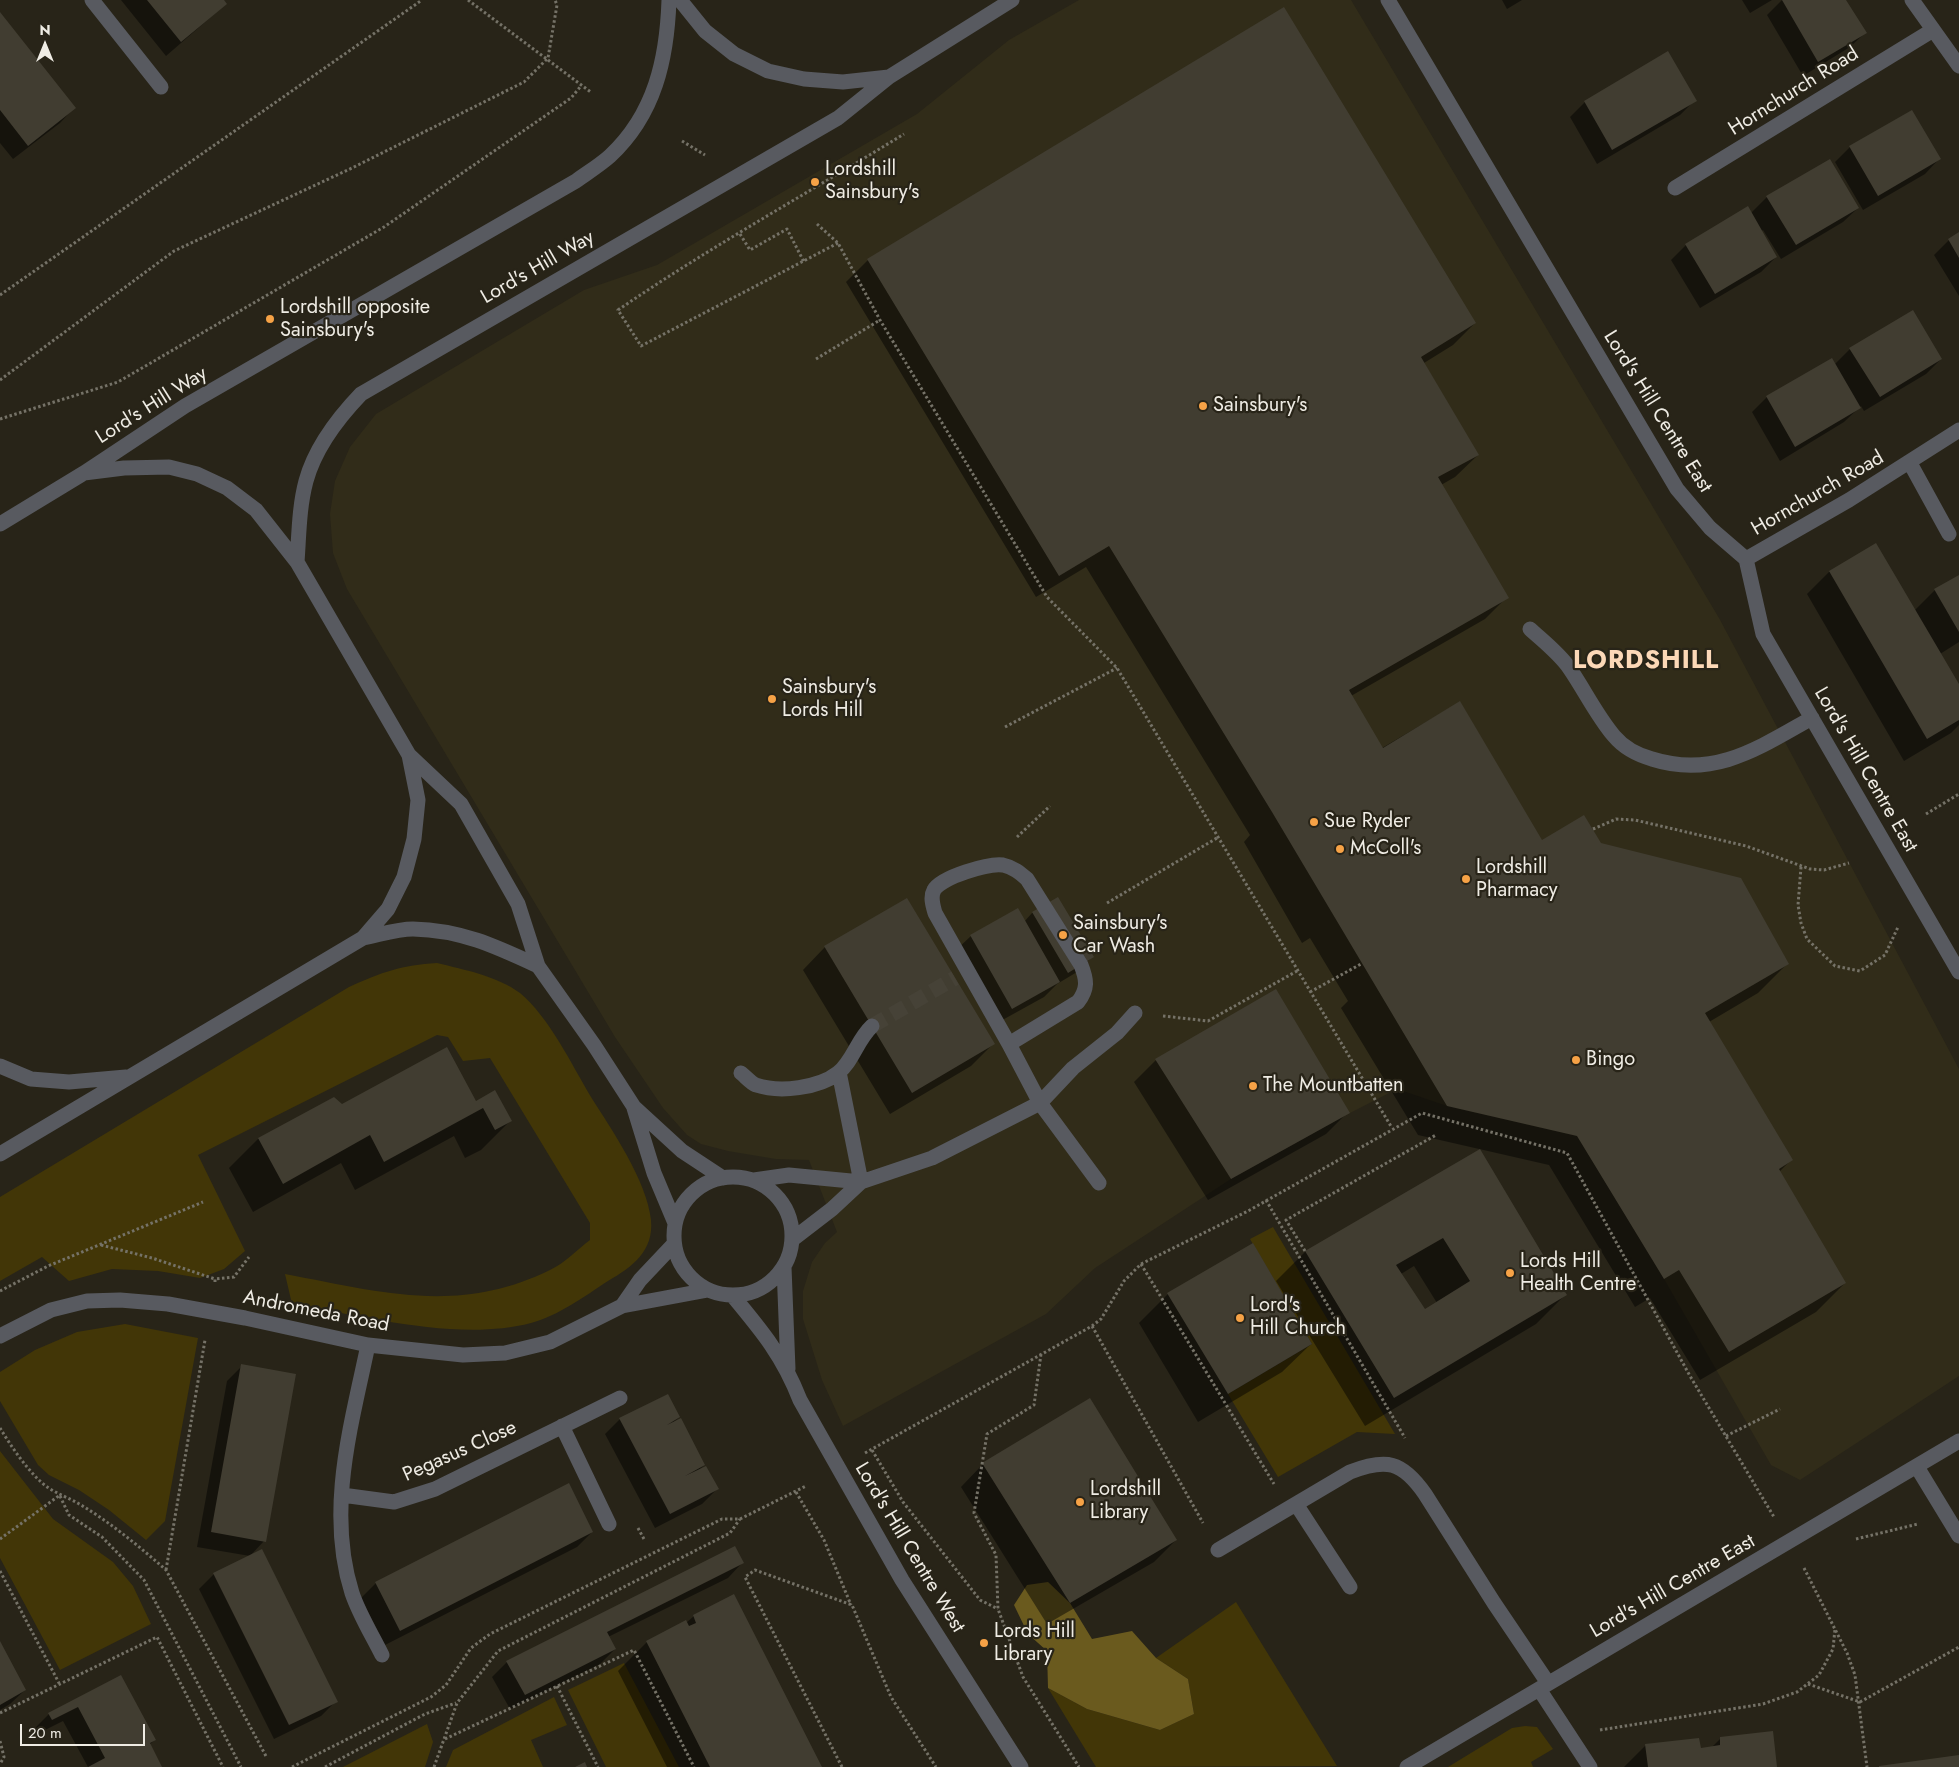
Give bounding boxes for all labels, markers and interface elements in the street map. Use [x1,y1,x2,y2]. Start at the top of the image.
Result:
north arrow [20,20,70,70]
text: N [39,20,51,40]
street label: Hornchurch Road [1725,42,1863,142]
place label: Lordshill Sainsbury's [825,158,919,205]
marker: Lordshill Sainsbury's [809,176,821,188]
street label: Lord's Hill Way [477,226,599,310]
place label: Lordshill opposite Sainsbury's [280,296,430,343]
marker: Lordshill opposite Sainsbury's [264,313,276,325]
street label: Lord's Hill Centre East [1597,327,1717,497]
street label: Lord's Hill Way [92,362,212,450]
place label: Sainsbury's [1213,394,1307,418]
marker: Sainsbury's [1197,400,1209,412]
street label: Hornchurch Road [1748,446,1888,542]
district label: LORDSHILL [1572,647,1720,677]
place label: Sainsbury's Lords Hill [782,676,876,723]
street label: Lord's Hill Centre East [1808,683,1922,857]
marker: Sainsbury's Lords Hill [766,693,778,705]
place label: Sue Ryder [1324,810,1410,834]
marker: Sue Ryder [1308,816,1320,828]
place label: McColl's [1350,837,1421,861]
marker: McColl's [1334,843,1346,855]
place label: Lordshill Pharmacy [1476,856,1558,903]
marker: Lordshill Pharmacy [1460,873,1472,885]
place label: Sainsbury's Car Wash [1073,912,1167,959]
marker: Sainsbury's Car Wash [1057,929,1069,941]
place label: Bingo [1586,1048,1635,1072]
marker: Bingo [1570,1054,1582,1066]
place label: The Mountbatten [1263,1074,1403,1098]
marker: The Mountbatten [1247,1080,1259,1092]
place label: Lords Hill Health Centre [1520,1250,1636,1297]
marker: Lords Hill Health Centre [1504,1267,1516,1279]
street label: Andromeda Road [241,1286,391,1338]
place label: Lord's Hill Church [1250,1294,1346,1341]
marker: Lord's Hill Church [1234,1312,1246,1324]
street label: Pegasus Close [399,1416,521,1488]
street label: Lord's Hill Centre West [849,1459,969,1637]
place label: Lordshill Library [1090,1478,1161,1525]
marker: Lordshill Library [1074,1496,1086,1508]
street label: Lord's Hill Centre East [1586,1530,1760,1644]
place label: Lords Hill Library [994,1620,1075,1667]
marker: Lords Hill Library [978,1637,990,1649]
scale bar [22,1714,148,1746]
text: 20 m [28,1722,62,1744]

